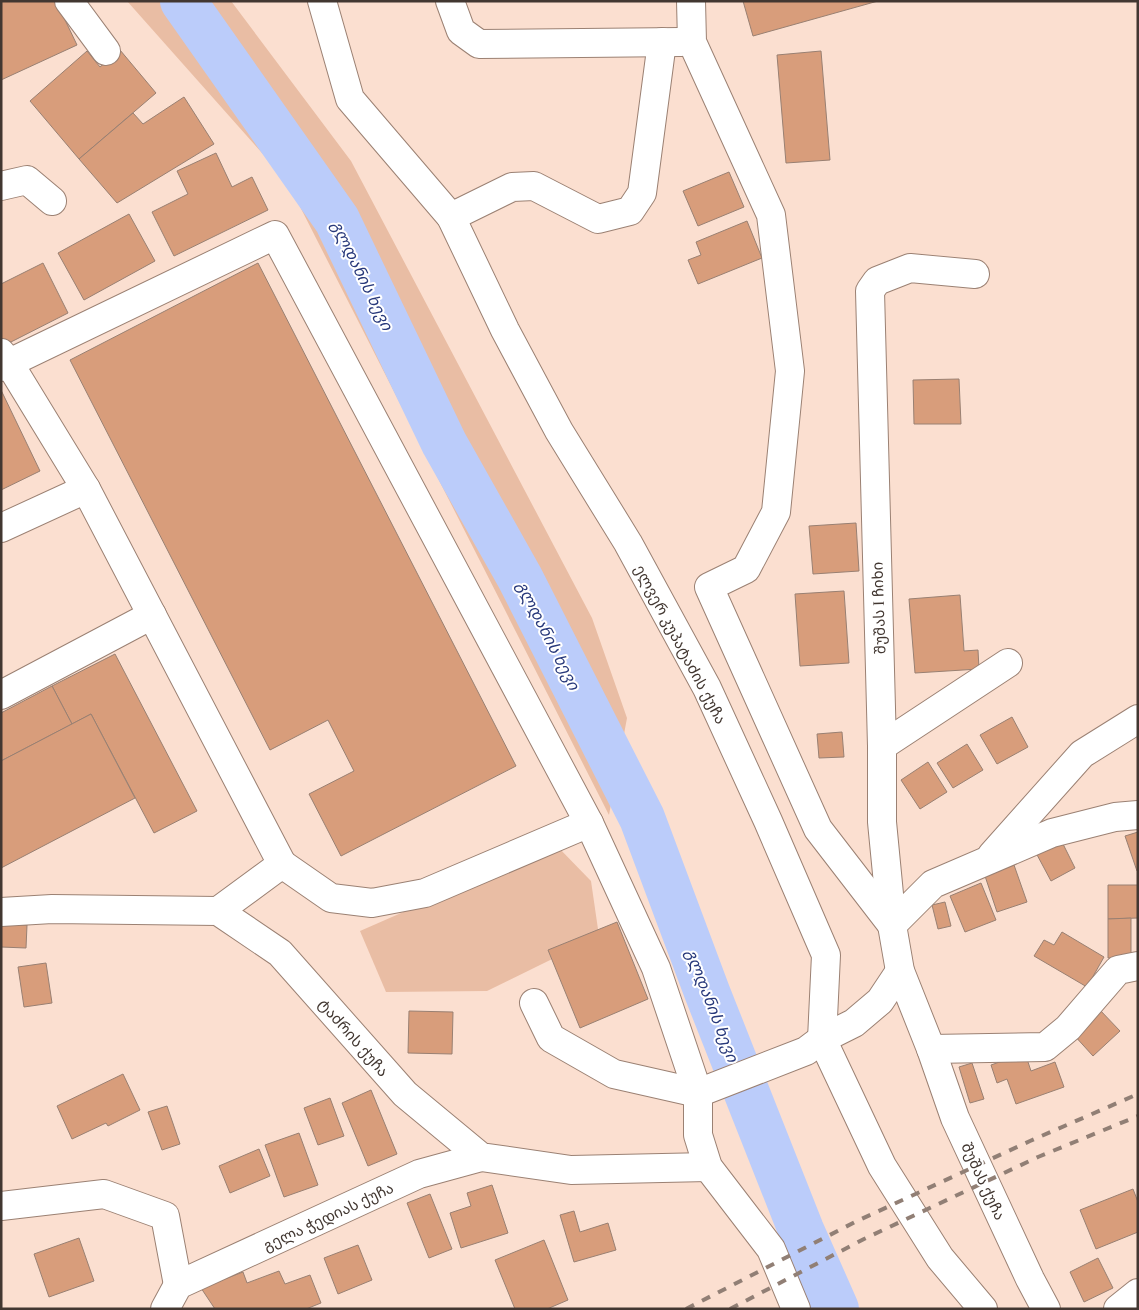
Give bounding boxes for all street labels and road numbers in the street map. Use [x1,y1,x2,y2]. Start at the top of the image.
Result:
street label: ელვერ კუპატაძის ქუჩა [630,561,732,727]
street label: შუშას I ჩიხი [866,562,890,654]
street label: ტაძრის ქუჩა [315,994,393,1080]
street label: შუშას ქუჩა [957,1139,1011,1223]
street label: გელა ჭედიას ქუჩა [260,1177,396,1255]

